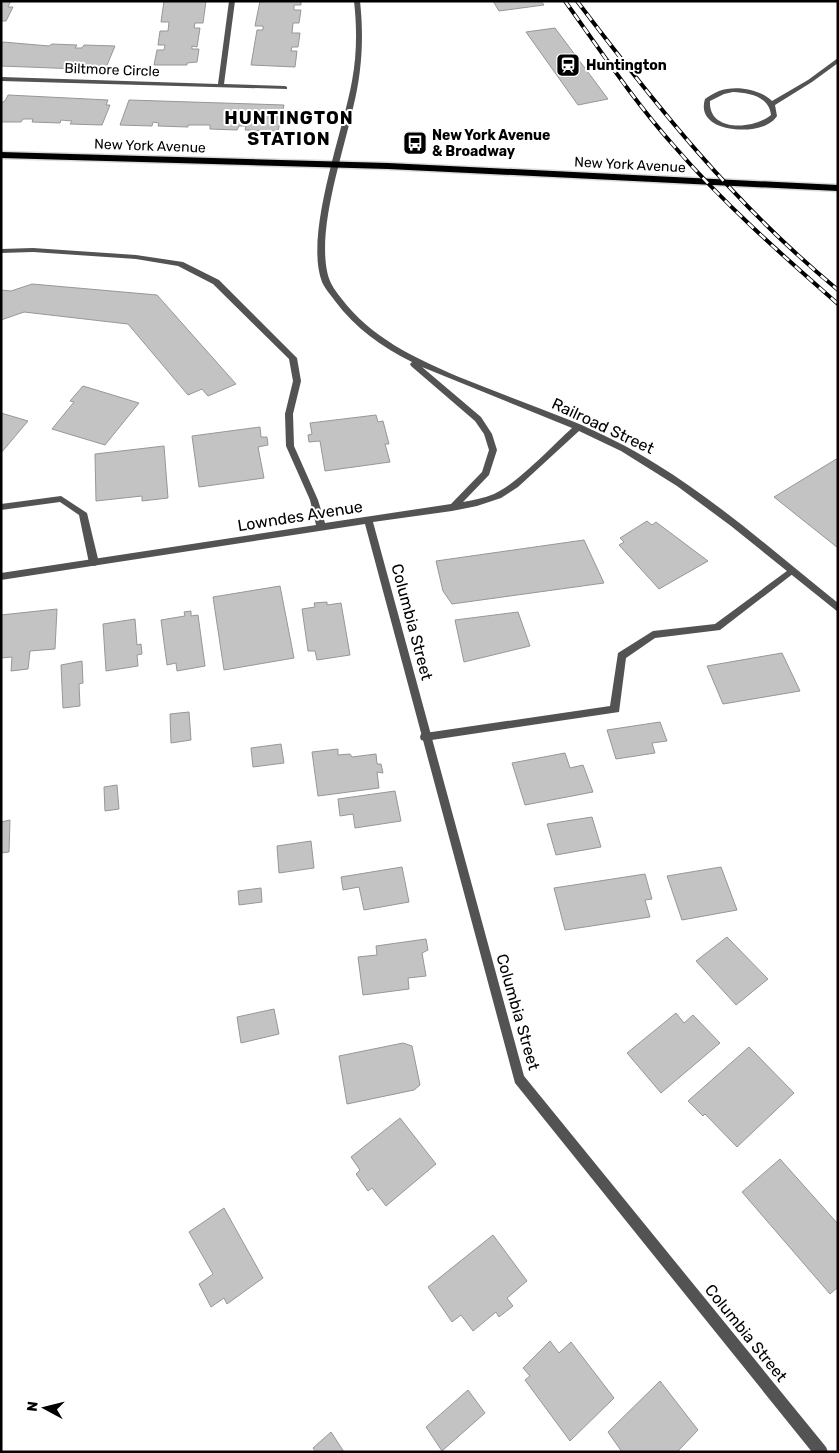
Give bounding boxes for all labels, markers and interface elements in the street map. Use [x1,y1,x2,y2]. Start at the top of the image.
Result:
station icon: Huntington [555,52,581,78]
place label: Huntington [586,57,667,74]
street label: Biltmore Circle [64,60,160,80]
district label: HUNTINGTON STATION [224,107,354,150]
place label: New York Avenue & Broadway [432,127,550,160]
bus stop icon: New York Avenue & Broadway [402,130,428,156]
street label: New York Avenue [94,136,206,156]
street label: New York Avenue [574,154,686,176]
street label: Railroad Street [549,394,657,458]
street label: Lowndes Avenue [236,497,364,535]
street label: Columbia Street [387,562,437,682]
street label: Columbia Street [492,952,544,1072]
street label: Columbia Street [701,1280,791,1386]
north arrow [20,1383,70,1433]
text: N [24,1400,42,1413]

